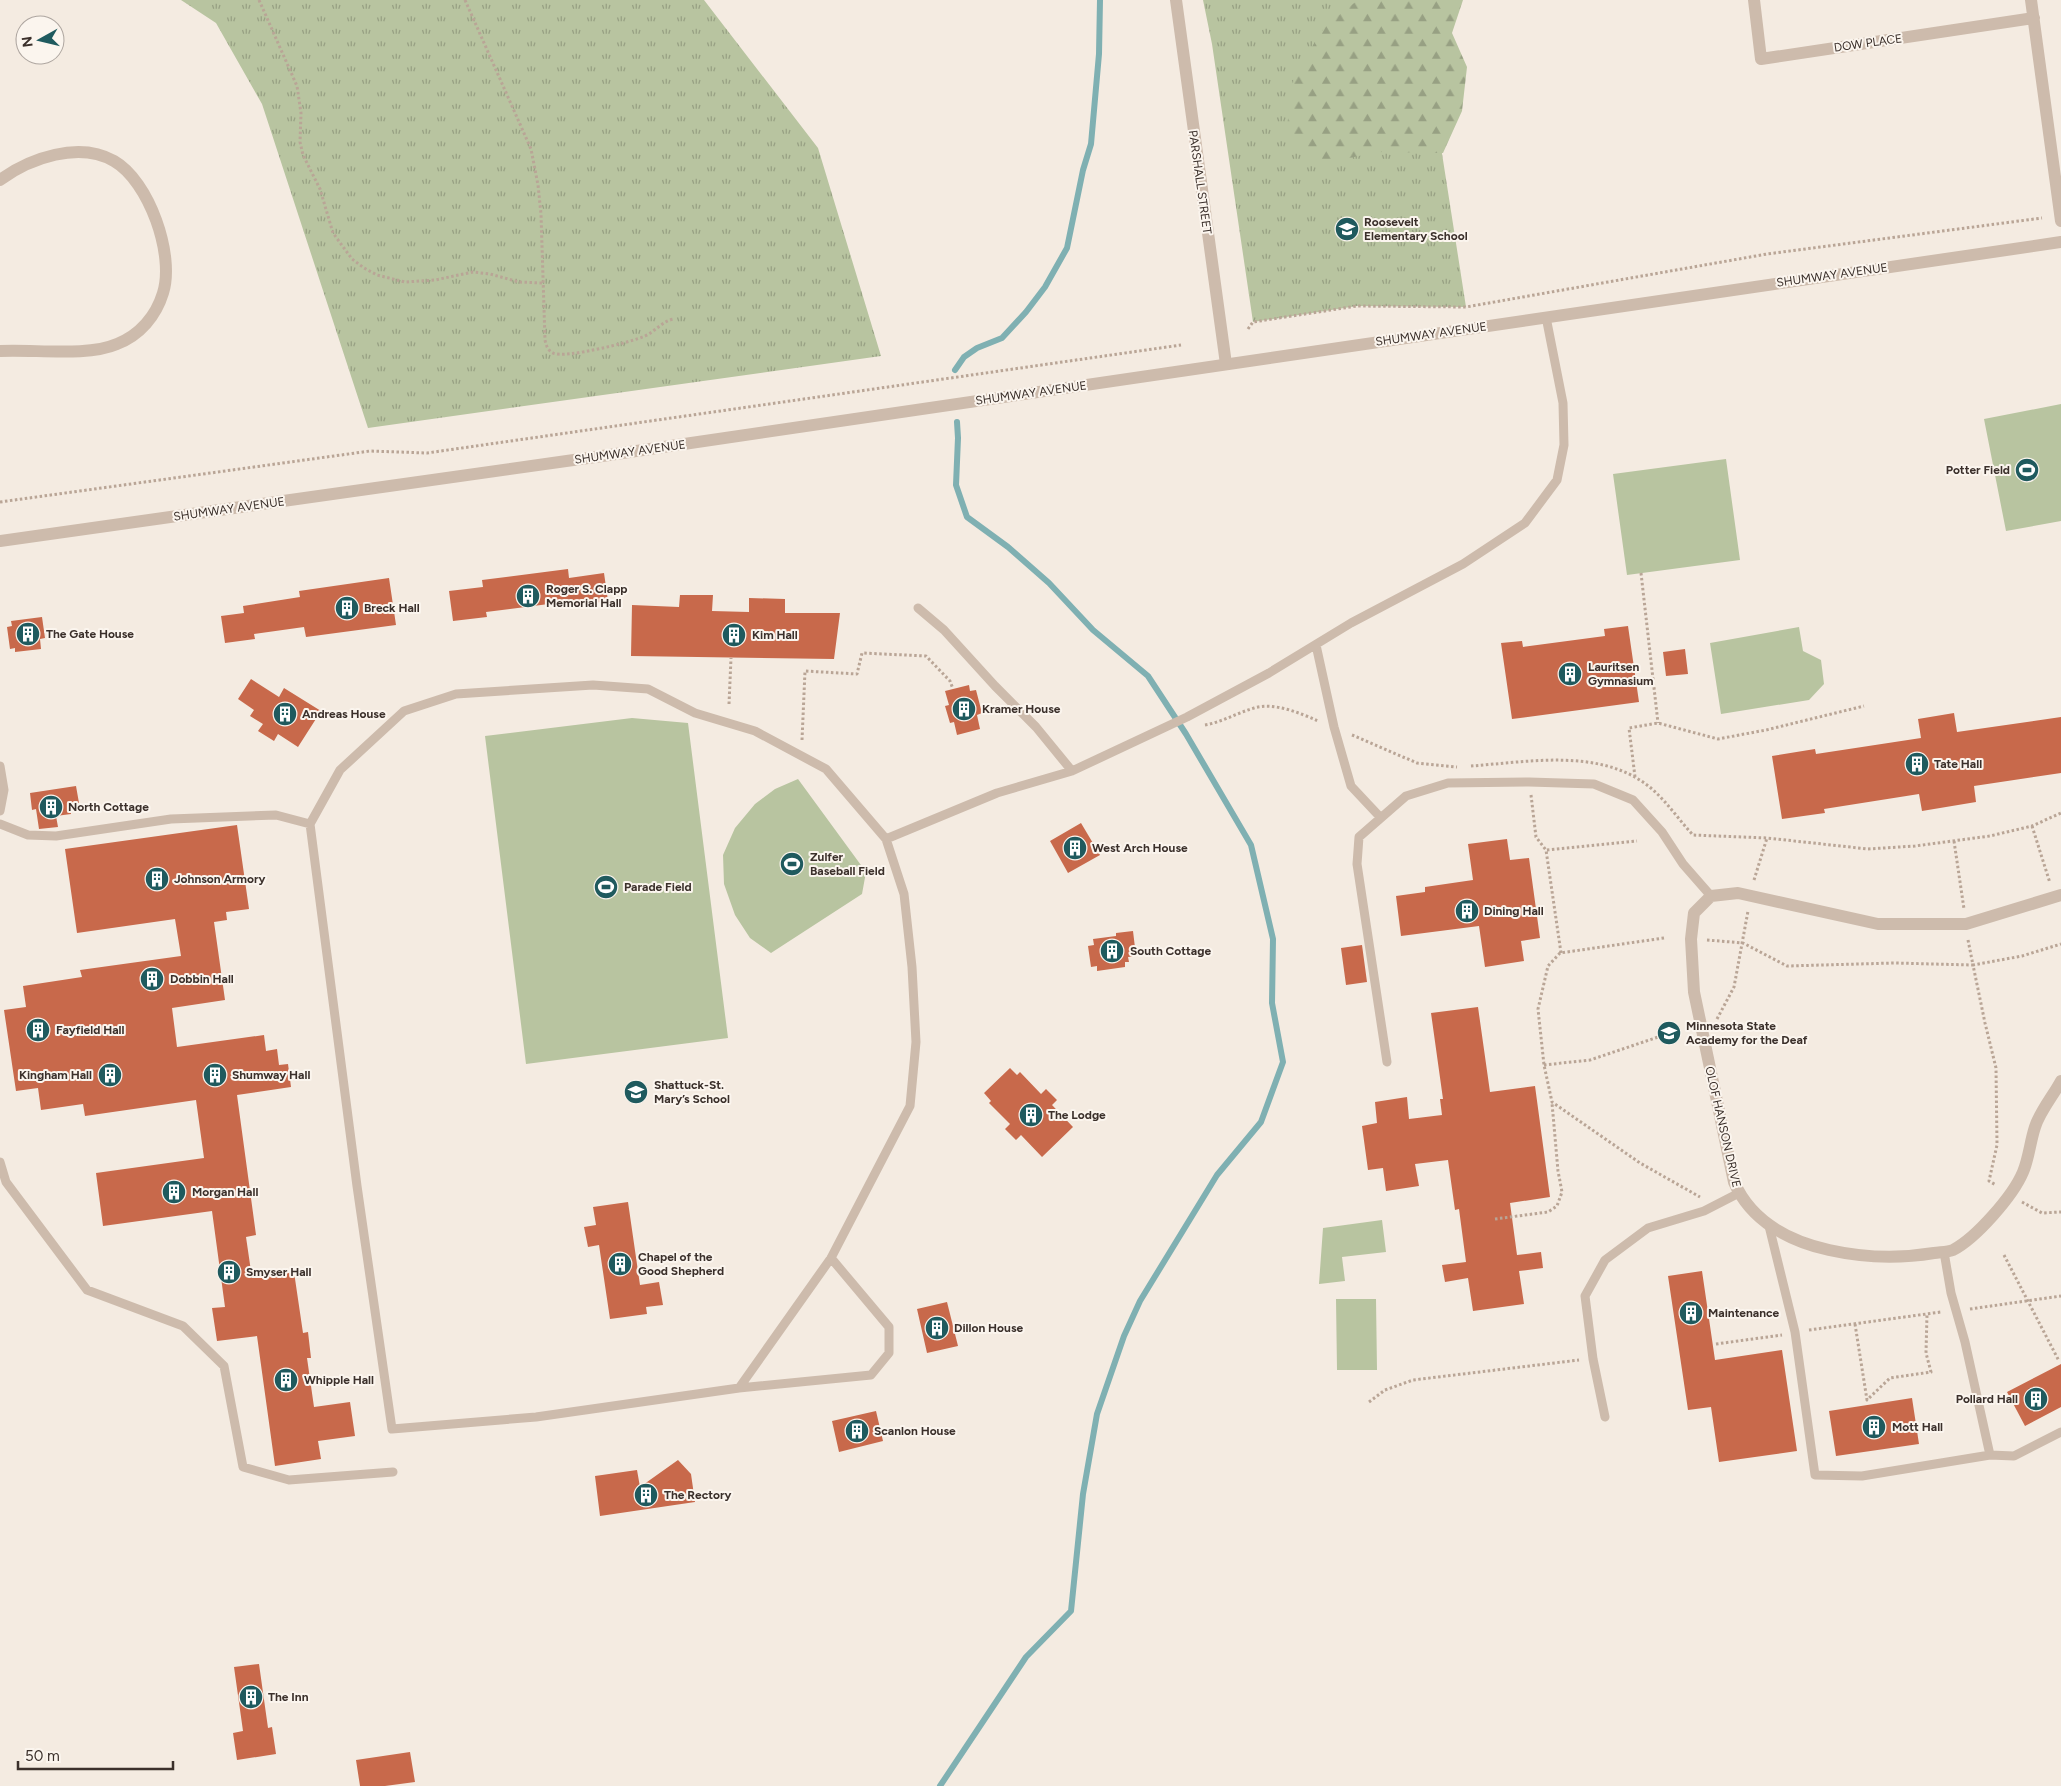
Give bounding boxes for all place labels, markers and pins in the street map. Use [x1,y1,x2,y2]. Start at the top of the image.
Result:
place label: Roosevelt Elementary School [1364,215,1468,243]
school or university icon: Roosevelt Elementary School [1334,216,1360,242]
sports icon: Potter Field [2014,457,2040,483]
place label: Potter Field [1946,463,2010,477]
place label: Roger S. Clapp Memorial Hall [546,582,628,610]
building icon: Roger S. Clapp Memorial Hall [515,583,541,609]
building icon: Breck Hall [334,595,360,621]
place label: Breck Hall [364,601,420,615]
building icon: The Gate House [15,621,41,647]
building icon: Kim Hall [721,622,747,648]
place label: The Gate House [46,627,134,641]
place label: Kim Hall [752,628,798,642]
place label: Lauritsen Gymnasium [1588,660,1654,688]
building icon: Lauritsen Gymnasium [1557,661,1583,687]
building icon: Kramer House [951,696,977,722]
building icon: Andreas House [272,701,298,727]
place label: Kramer House [982,702,1061,716]
place label: Andreas House [302,707,386,721]
building icon: Tate Hall [1904,751,1930,777]
place label: Tate Hall [1934,757,1982,771]
building icon: North Cottage [38,794,64,820]
place label: North Cottage [68,800,149,814]
building icon: West Arch House [1062,835,1088,861]
place label: West Arch House [1092,841,1188,855]
place label: Zulfer Baseball Field [810,850,885,878]
sports icon: Zulfer Baseball Field [779,851,805,877]
building icon: Johnson Armory [144,866,170,892]
place label: Johnson Armory [174,872,266,886]
sports icon: Parade Field [593,874,619,900]
place label: Parade Field [624,880,692,894]
building icon: Dining Hall [1454,898,1480,924]
place label: Dining Hall [1484,904,1544,918]
building icon: South Cottage [1099,938,1125,964]
place label: South Cottage [1130,944,1211,958]
building icon: Dobbin Hall [139,966,165,992]
place label: Dobbin Hall [170,972,234,986]
building icon: Fayfield Hall [25,1017,51,1043]
place label: Minnesota State Academy for the Deaf [1686,1019,1808,1047]
school or university icon: Minnesota State Academy for the Deaf [1656,1020,1682,1046]
place label: Fayfield Hall [56,1023,124,1037]
building icon: Kingham Hall [97,1062,123,1088]
building icon: Shumway Hall [202,1062,228,1088]
place label: Kingham Hall [19,1068,92,1082]
place label: Shumway Hall [232,1068,310,1082]
place label: Shattuck-St. Mary’s School [654,1078,730,1106]
school or university icon: Shattuck-St. Mary’s School [623,1079,649,1105]
building icon: The Lodge [1018,1102,1044,1128]
place label: The Lodge [1048,1108,1106,1122]
building icon: Morgan Hall [161,1179,187,1205]
place label: Morgan Hall [192,1185,258,1199]
place label: Chapel of the Good Shepherd [638,1250,724,1278]
building icon: Chapel of the Good Shepherd [607,1251,633,1277]
building icon: Smyser Hall [216,1259,242,1285]
place label: Smyser Hall [246,1265,311,1279]
building icon: Maintenance [1678,1300,1704,1326]
place label: Maintenance [1708,1306,1780,1320]
building icon: Dillon House [924,1315,950,1341]
place label: Dillon House [954,1321,1023,1335]
building icon: Whipple Hall [273,1367,299,1393]
place label: Whipple Hall [304,1373,374,1387]
building icon: Pollard Hall [2023,1386,2049,1412]
place label: Pollard Hall [1956,1392,2018,1406]
building icon: Mott Hall [1861,1414,1887,1440]
building icon: Scanlon House [844,1418,870,1444]
place label: Mott Hall [1892,1420,1943,1434]
place label: Scanlon House [874,1424,956,1438]
building icon: The Rectory [633,1482,659,1508]
place label: The Rectory [664,1488,732,1502]
building icon: The Inn [238,1684,264,1710]
place label: The Inn [268,1690,309,1704]

